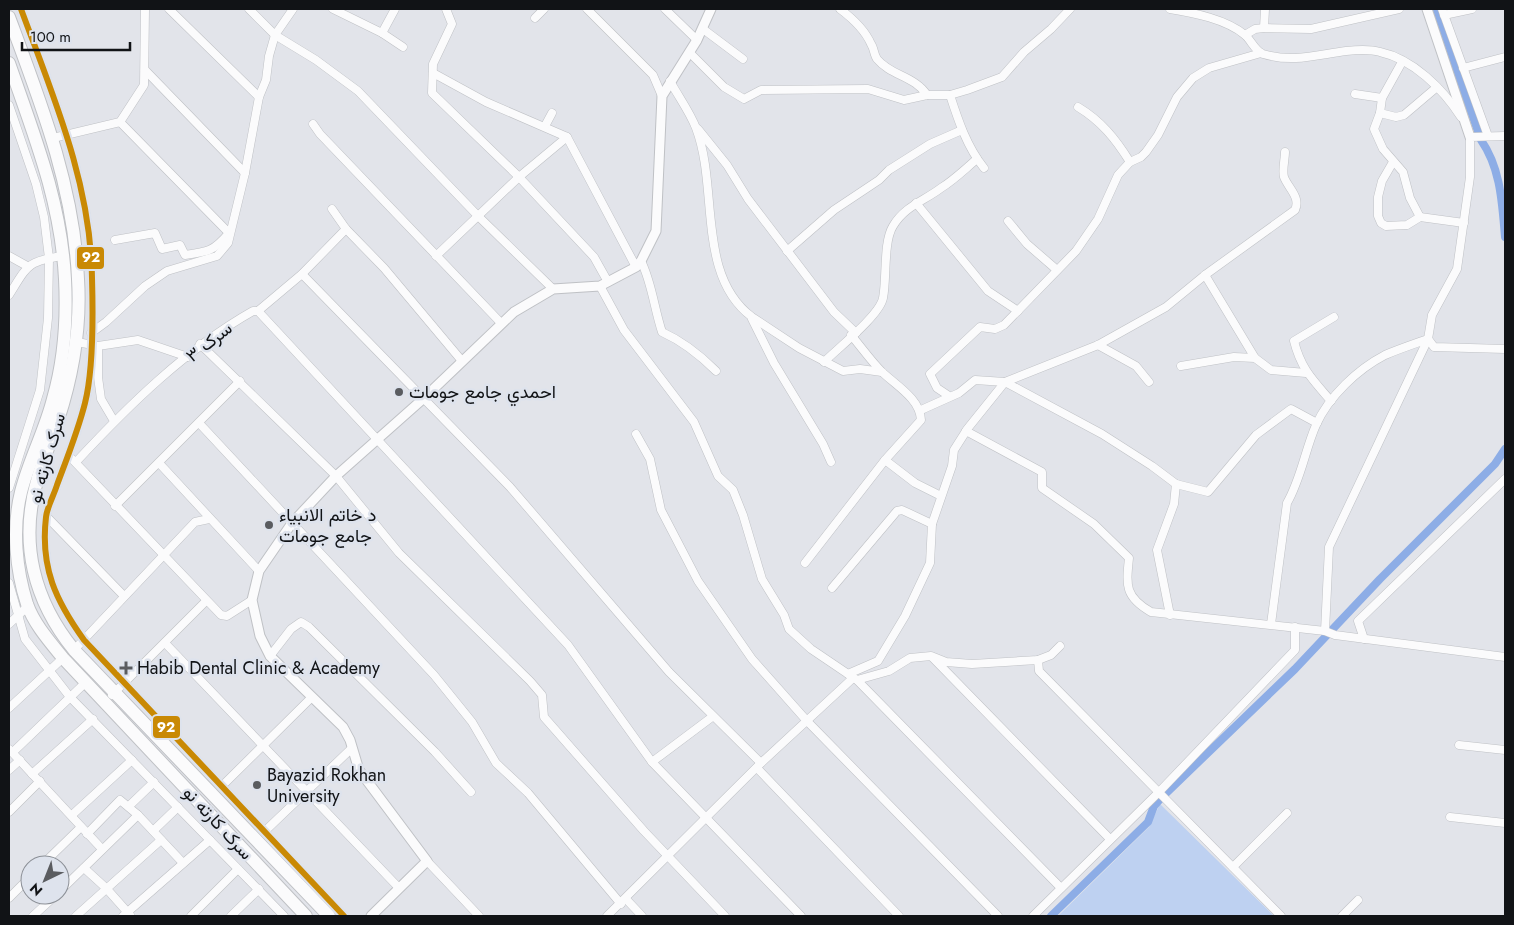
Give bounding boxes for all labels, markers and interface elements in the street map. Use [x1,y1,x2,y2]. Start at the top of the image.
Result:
scale bar [22,20,130,52]
text: 100 m [30,26,71,48]
line badge: 92 [76,246,105,270]
text: 92 [82,247,100,267]
street label: سرک ۳ [180,316,238,368]
place label: احمدي جامع جومات [409,379,556,407]
marker: احمدي جامع جومات [393,386,405,398]
street label: سرک کارته نو [22,410,72,506]
place label: د خاتم الانبیاء جامع جومات [279,502,376,549]
marker: د خاتم الانبیاء جامع جومات [263,519,275,531]
place label: Habib Dental Clinic & Academy [137,655,380,681]
marker: Habib Dental Clinic & Academy [119,661,133,675]
line badge: 92 [152,715,181,739]
text: 92 [157,717,175,737]
place label: Bayazid Rokhan University [267,762,386,809]
marker: Bayazid Rokhan University [251,779,263,791]
street label: سرک کارته نو [177,780,259,866]
north arrow [20,855,70,905]
text: N [25,878,47,901]

